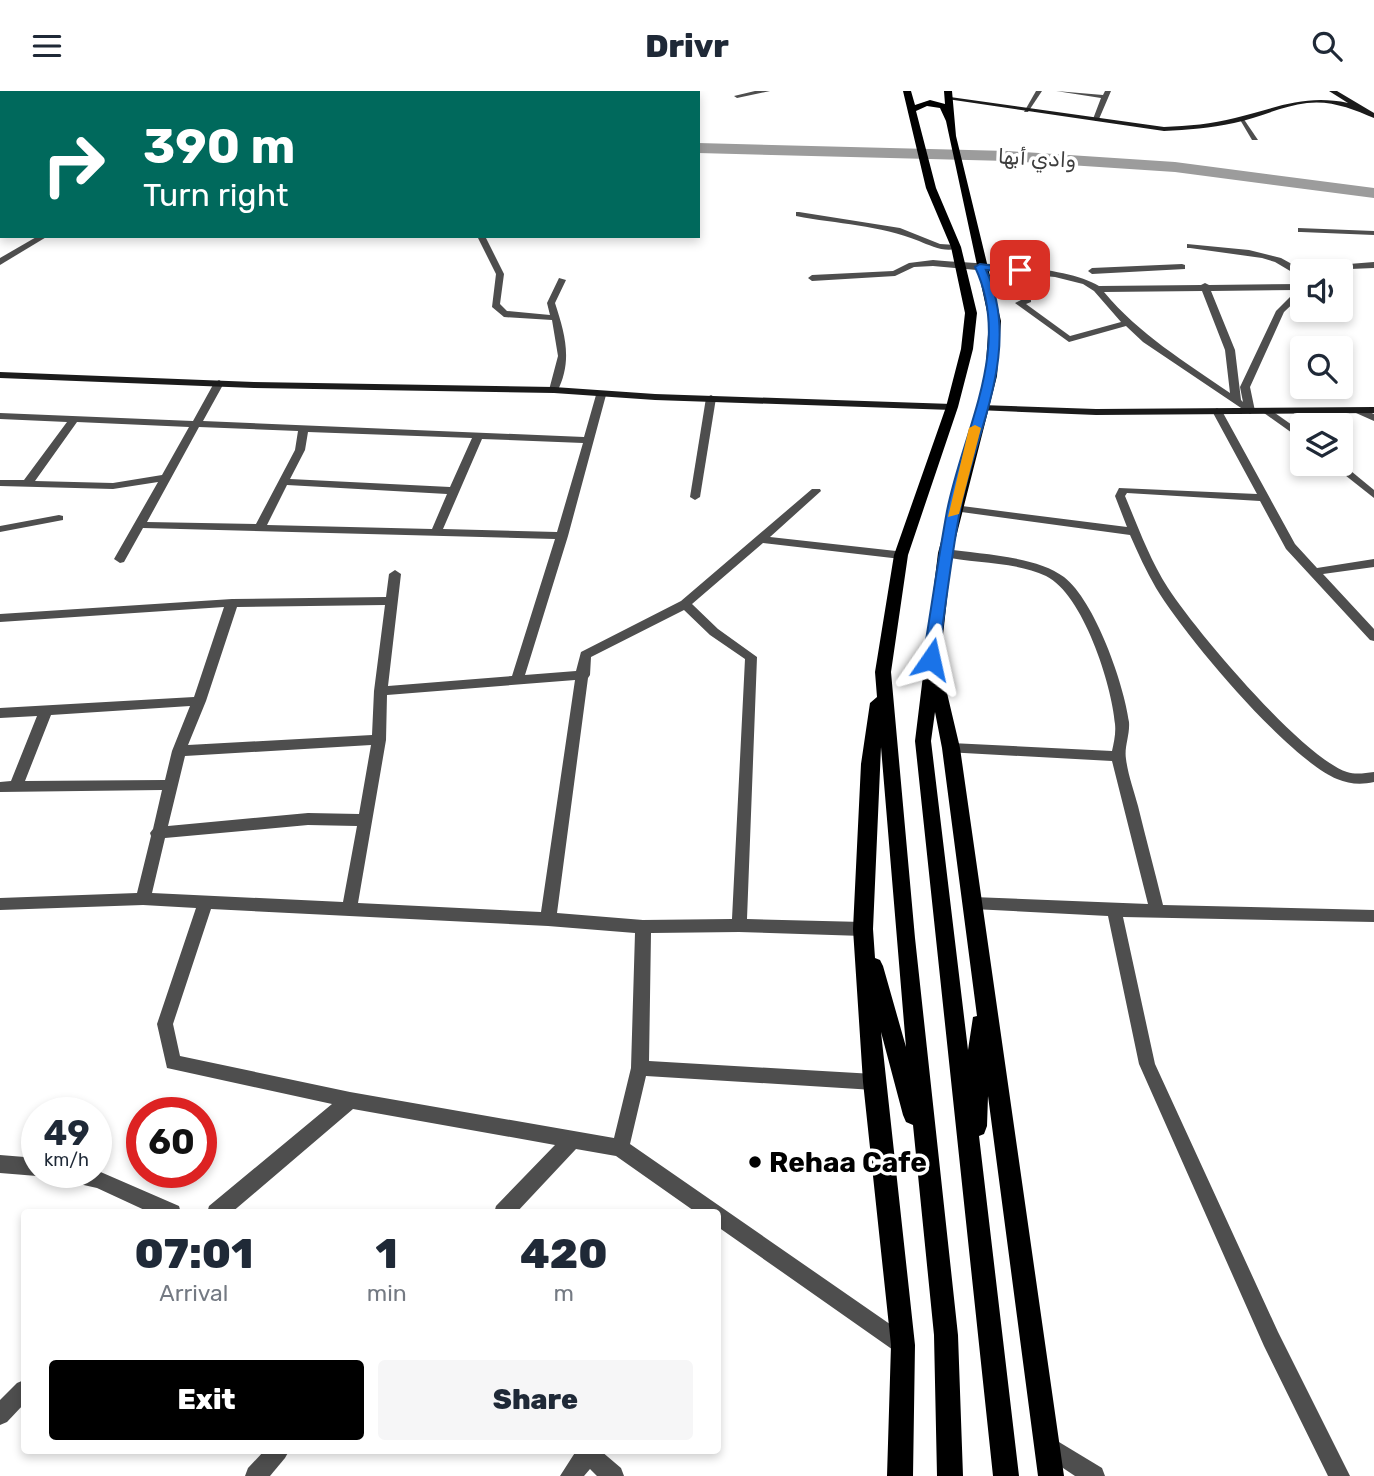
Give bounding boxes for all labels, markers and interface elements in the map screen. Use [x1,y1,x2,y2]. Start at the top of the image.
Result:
icon: menu [28,27,66,65]
text: Drivr [645,27,729,65]
icon: search [1308,27,1346,65]
text: 390 m [143,117,295,175]
icon: right [28,119,119,210]
water label: وادي أبها [997,143,1077,175]
text: Turn right [143,176,288,214]
pin [990,240,1050,300]
icon: arrive [1001,251,1039,289]
map controls [1290,259,1353,476]
button: sound [1290,259,1353,322]
button: search [1290,336,1353,399]
button: layers [1290,413,1353,476]
position arrow [894,622,968,696]
speed limit sign: 60 [126,1097,217,1188]
text: 49 [43,1112,90,1154]
place label: Rehaa Cafe [769,1146,927,1179]
text: km/h [44,1149,89,1171]
marker: Rehaa Cafe [747,1154,763,1170]
text: 07:01 [134,1229,253,1279]
text: 1 [376,1229,398,1279]
text: 420 [520,1229,608,1279]
text: Arrival [159,1279,228,1307]
text: min [367,1279,407,1307]
text: m [554,1279,574,1307]
button: Exit [49,1360,364,1440]
button: Share [378,1360,693,1440]

